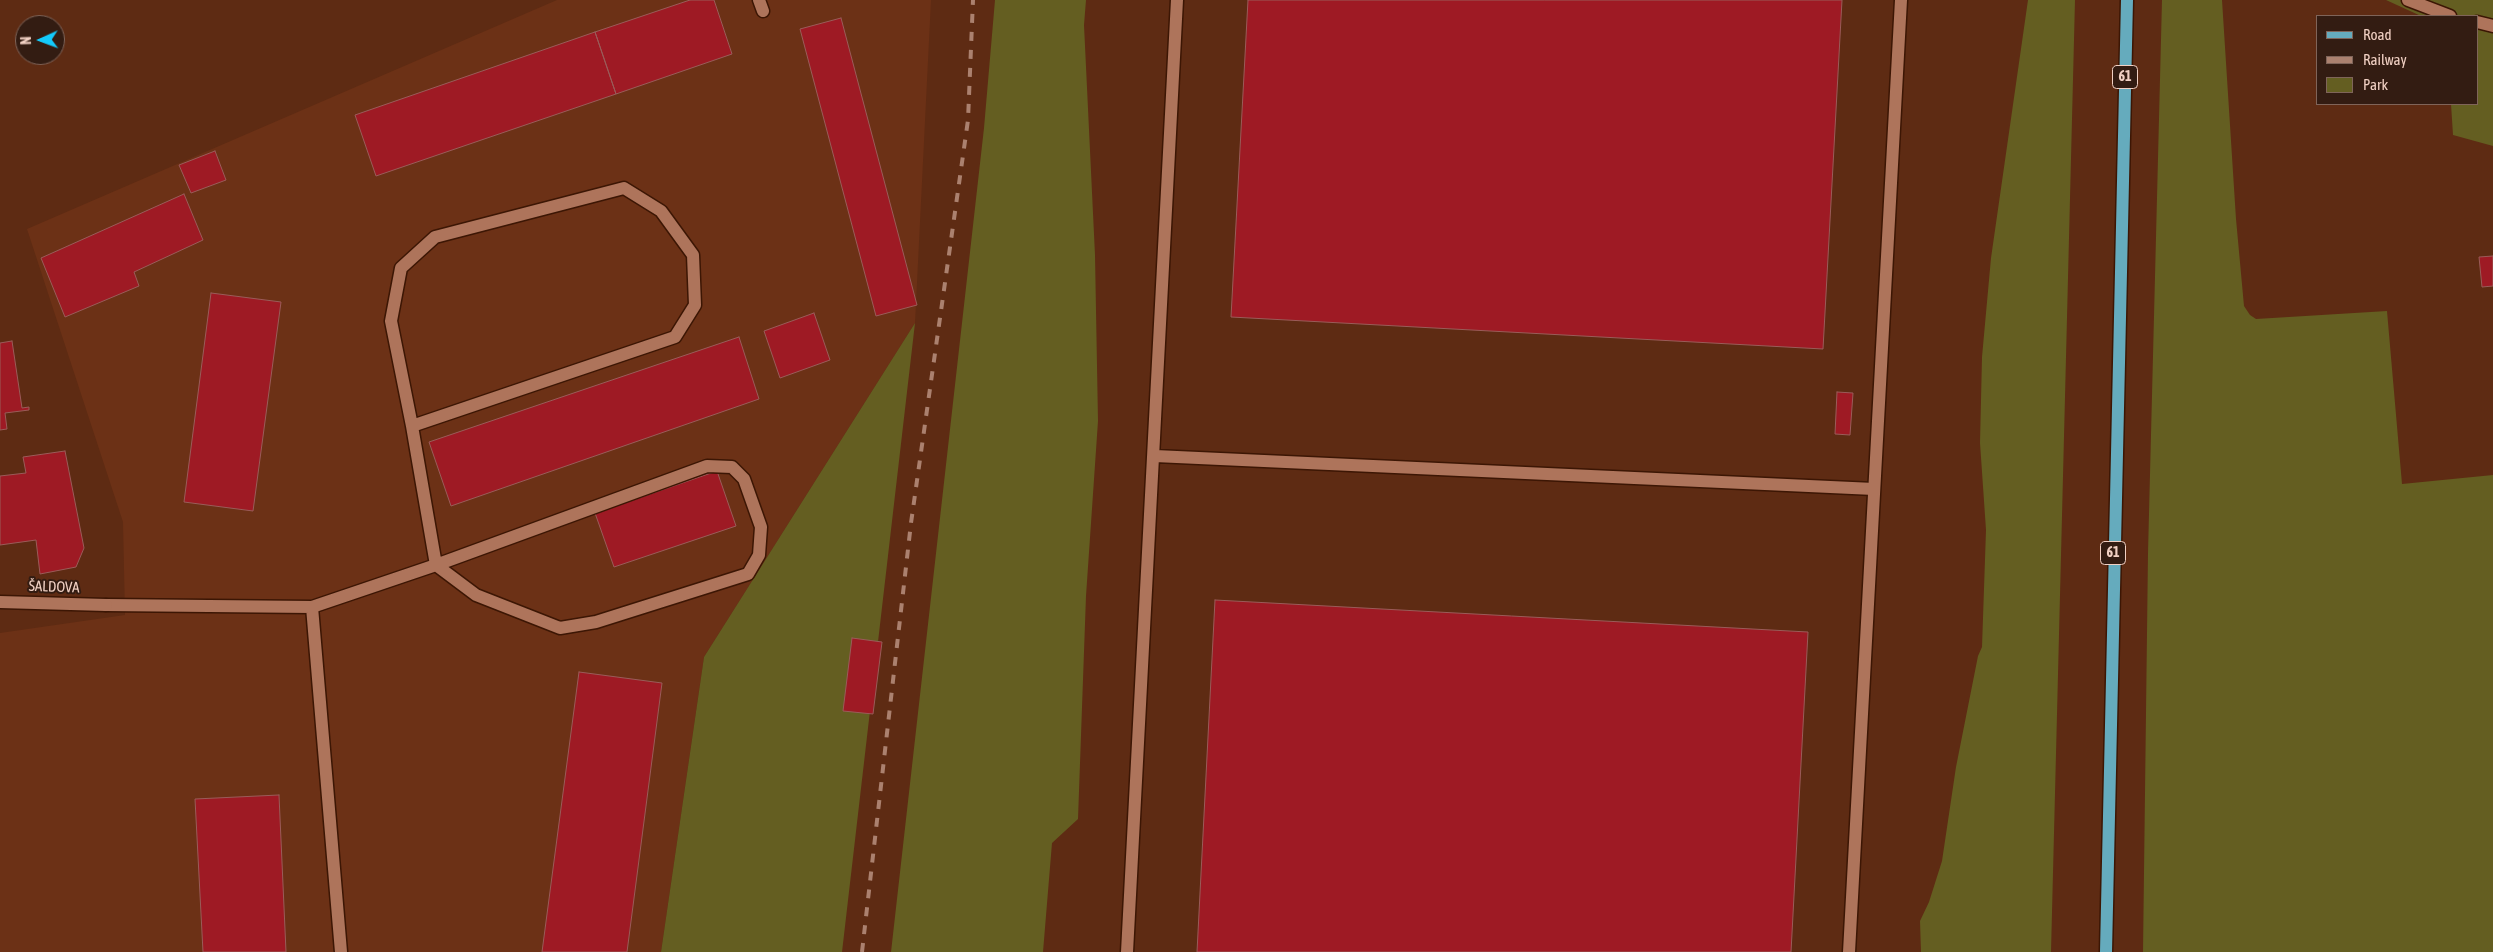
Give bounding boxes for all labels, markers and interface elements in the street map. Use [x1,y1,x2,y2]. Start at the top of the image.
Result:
north arrow [15,15,65,65]
legend [2316,15,2478,105]
text: Road [2363,26,2392,43]
text: N [18,36,34,45]
text: Railway [2363,51,2407,68]
road number: 61 [2112,66,2138,88]
text: Park [2363,76,2388,93]
road number: 61 [2100,542,2126,564]
street label: ŠALDOVA [28,577,80,597]

